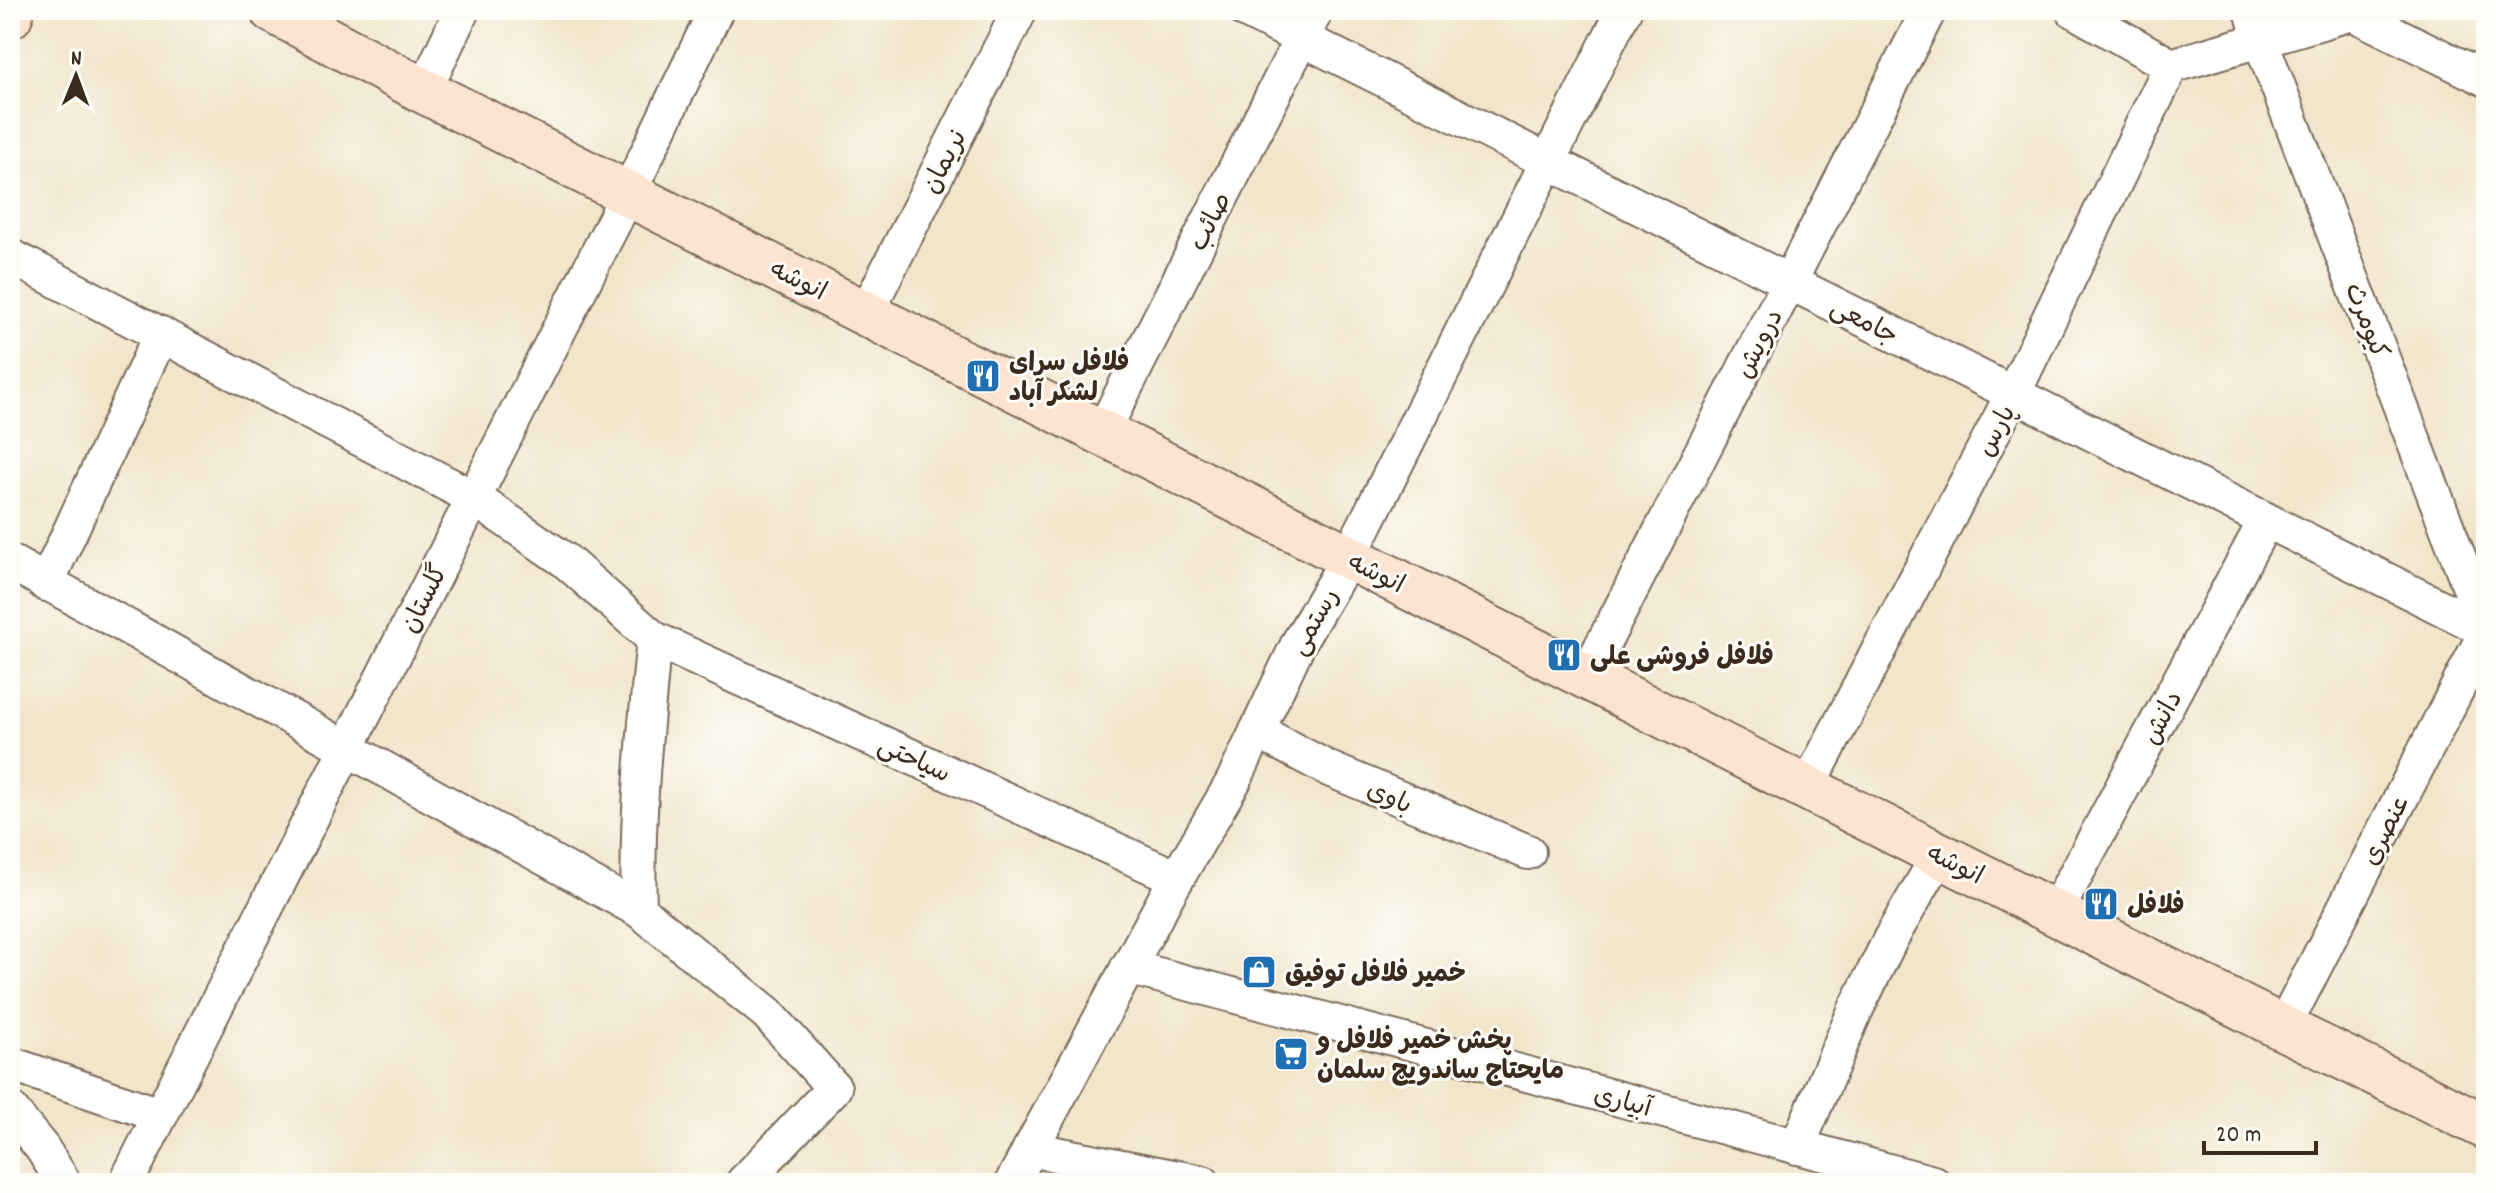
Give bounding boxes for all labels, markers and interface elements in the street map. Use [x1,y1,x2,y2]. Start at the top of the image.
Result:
north arrow [36,36,116,116]
text: N [71,44,82,75]
street label: نریمان [914,124,978,201]
street label: صائب [1182,187,1243,258]
street label: انوشه [763,252,832,312]
street label: کیومرث [2333,278,2396,364]
street label: جامعی [1823,290,1904,356]
street label: درویش [1728,303,1794,386]
place label: فلافل سرای لشکر آباد [1009,346,1129,413]
restaurant icon: فلافل سرای لشکر آباد [964,357,1002,395]
street label: پارس [1969,399,2027,464]
street label: انوشه [1341,545,1410,605]
street label: گلستان [393,559,459,640]
street label: رستمی [1282,582,1350,663]
restaurant icon: فلافل فروشی علی [1545,636,1583,674]
place label: فلافل فروشی علی [1590,640,1774,677]
street label: دانش [2135,685,2194,752]
street label: سیاحتی [871,728,956,794]
street label: باوی [1360,773,1417,826]
street label: عنصری [2354,790,2420,873]
street label: انوشه [1920,836,1989,896]
restaurant icon: فلافل [2082,885,2120,923]
place label: فلافل [2127,889,2185,926]
shop icon: خمیر فلافل توفیق [1240,953,1278,991]
place label: خمیر فلافل توفیق [1285,957,1466,994]
place label: پخش خمیر فلافل و مایحتاج ساندویچ سلمان [1315,1024,1564,1091]
supermarket icon: پخش خمیر فلافل و مایحتاج ساندویچ سلمان [1272,1035,1310,1073]
street label: آبیاری [1589,1078,1657,1129]
scale bar [2204,1105,2316,1155]
text: 20 m [2216,1119,2262,1153]

